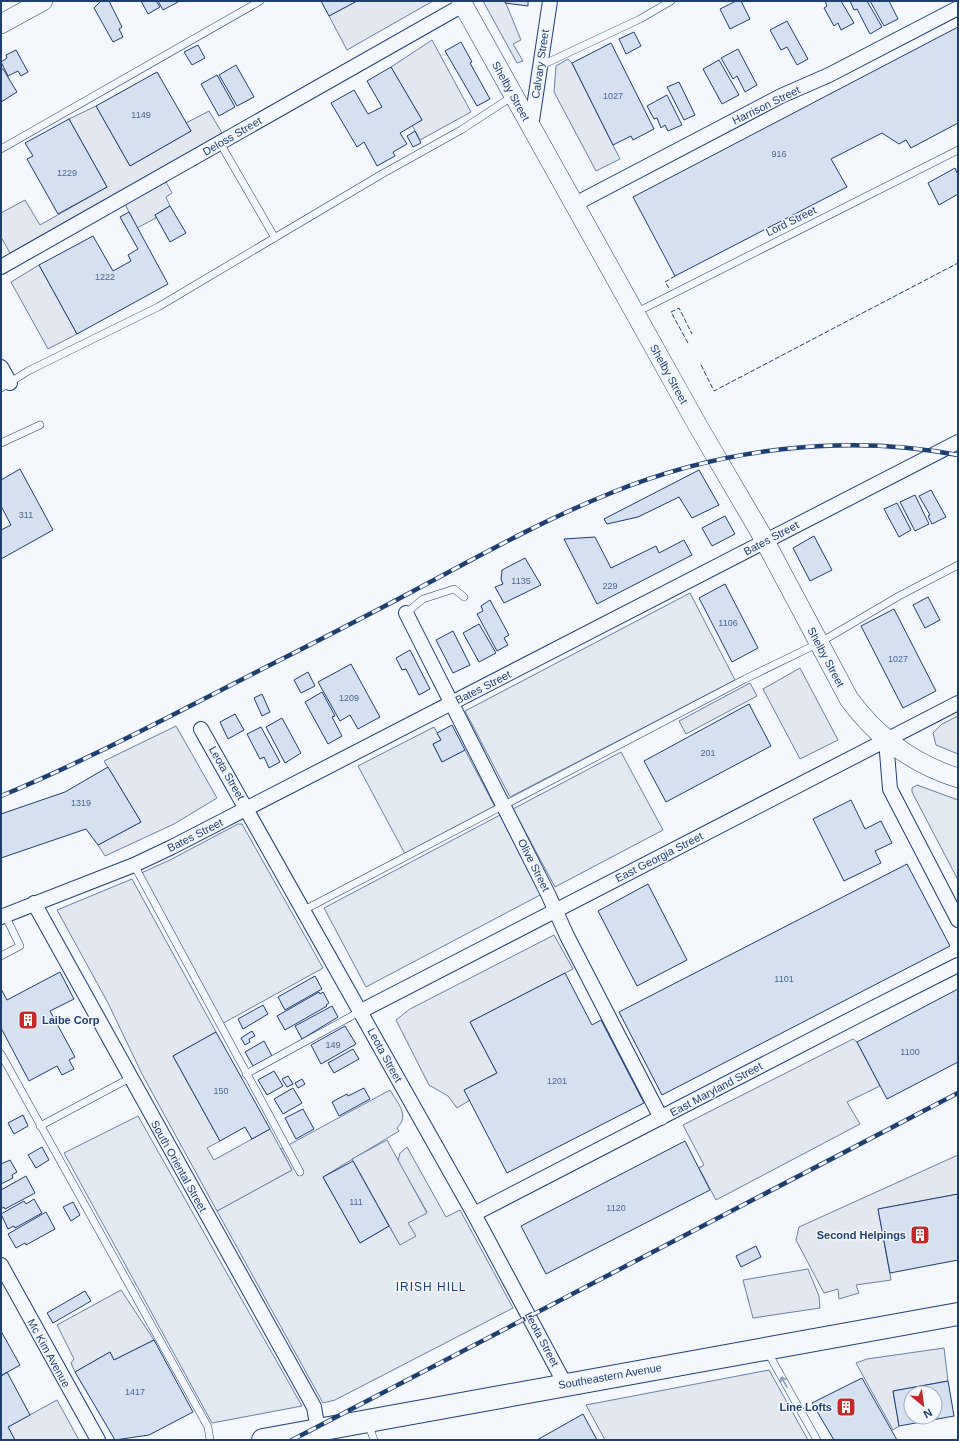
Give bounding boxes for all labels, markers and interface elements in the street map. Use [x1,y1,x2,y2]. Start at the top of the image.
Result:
street label: Calvary Street [529,29,551,99]
street label: Shelby Street [490,59,532,123]
street label: Harrison Street [730,83,802,127]
house number: 1027 [603,91,623,101]
house number: 1149 [131,110,151,120]
street label: Deloss Street [200,114,264,158]
house number: 916 [771,149,787,159]
house number: 1229 [57,168,77,178]
street label: Lord Street [764,204,818,238]
house number: 1222 [95,272,115,282]
street label: Shelby Street [648,342,690,406]
house number: 311 [19,510,33,520]
street label: Bates Street [741,518,801,558]
house number: 1135 [511,576,531,586]
house number: 229 [602,581,618,591]
house number: 1106 [718,618,738,628]
street label: Shelby Street [805,625,847,689]
house number: 1027 [888,654,908,664]
street label: Bates Street [453,668,513,706]
house number: 1209 [339,693,359,703]
street label: Leota Street [207,744,247,802]
house number: 201 [700,748,716,758]
house number: 1319 [71,798,91,808]
street label: Bates Street [165,816,225,854]
street label: East Georgia Street [613,830,705,884]
street label: Olive Street [516,837,552,893]
house number: 1101 [774,974,794,984]
building icon: Laibe Corp [17,1009,39,1031]
place label: Laibe Corp [42,1014,100,1026]
street label: Leota Street [365,1026,405,1084]
house number: 149 [325,1040,341,1050]
house number: 1100 [900,1047,920,1057]
street label: East Maryland Street [668,1060,764,1118]
house number: 1201 [547,1076,567,1086]
house number: 150 [213,1086,229,1096]
street label: South Oriental Street [149,1118,209,1214]
house number: 111 [349,1197,363,1207]
house number: 1120 [606,1203,626,1213]
building icon: Second Helpings [909,1224,931,1246]
place label: Second Helpings [817,1229,906,1241]
district label: IRISH HILL [396,1280,466,1294]
street label: Leota Street [523,1310,561,1368]
street label: Mc Kim Avenue [25,1317,73,1389]
street label: Southeastern Avenue [557,1361,663,1391]
one-way arrow [780,1376,788,1388]
north arrow [903,1385,943,1425]
house number: 1417 [125,1387,145,1397]
building icon: Line Lofts [835,1396,857,1418]
place label: Line Lofts [779,1401,832,1413]
text: N [921,1407,934,1421]

